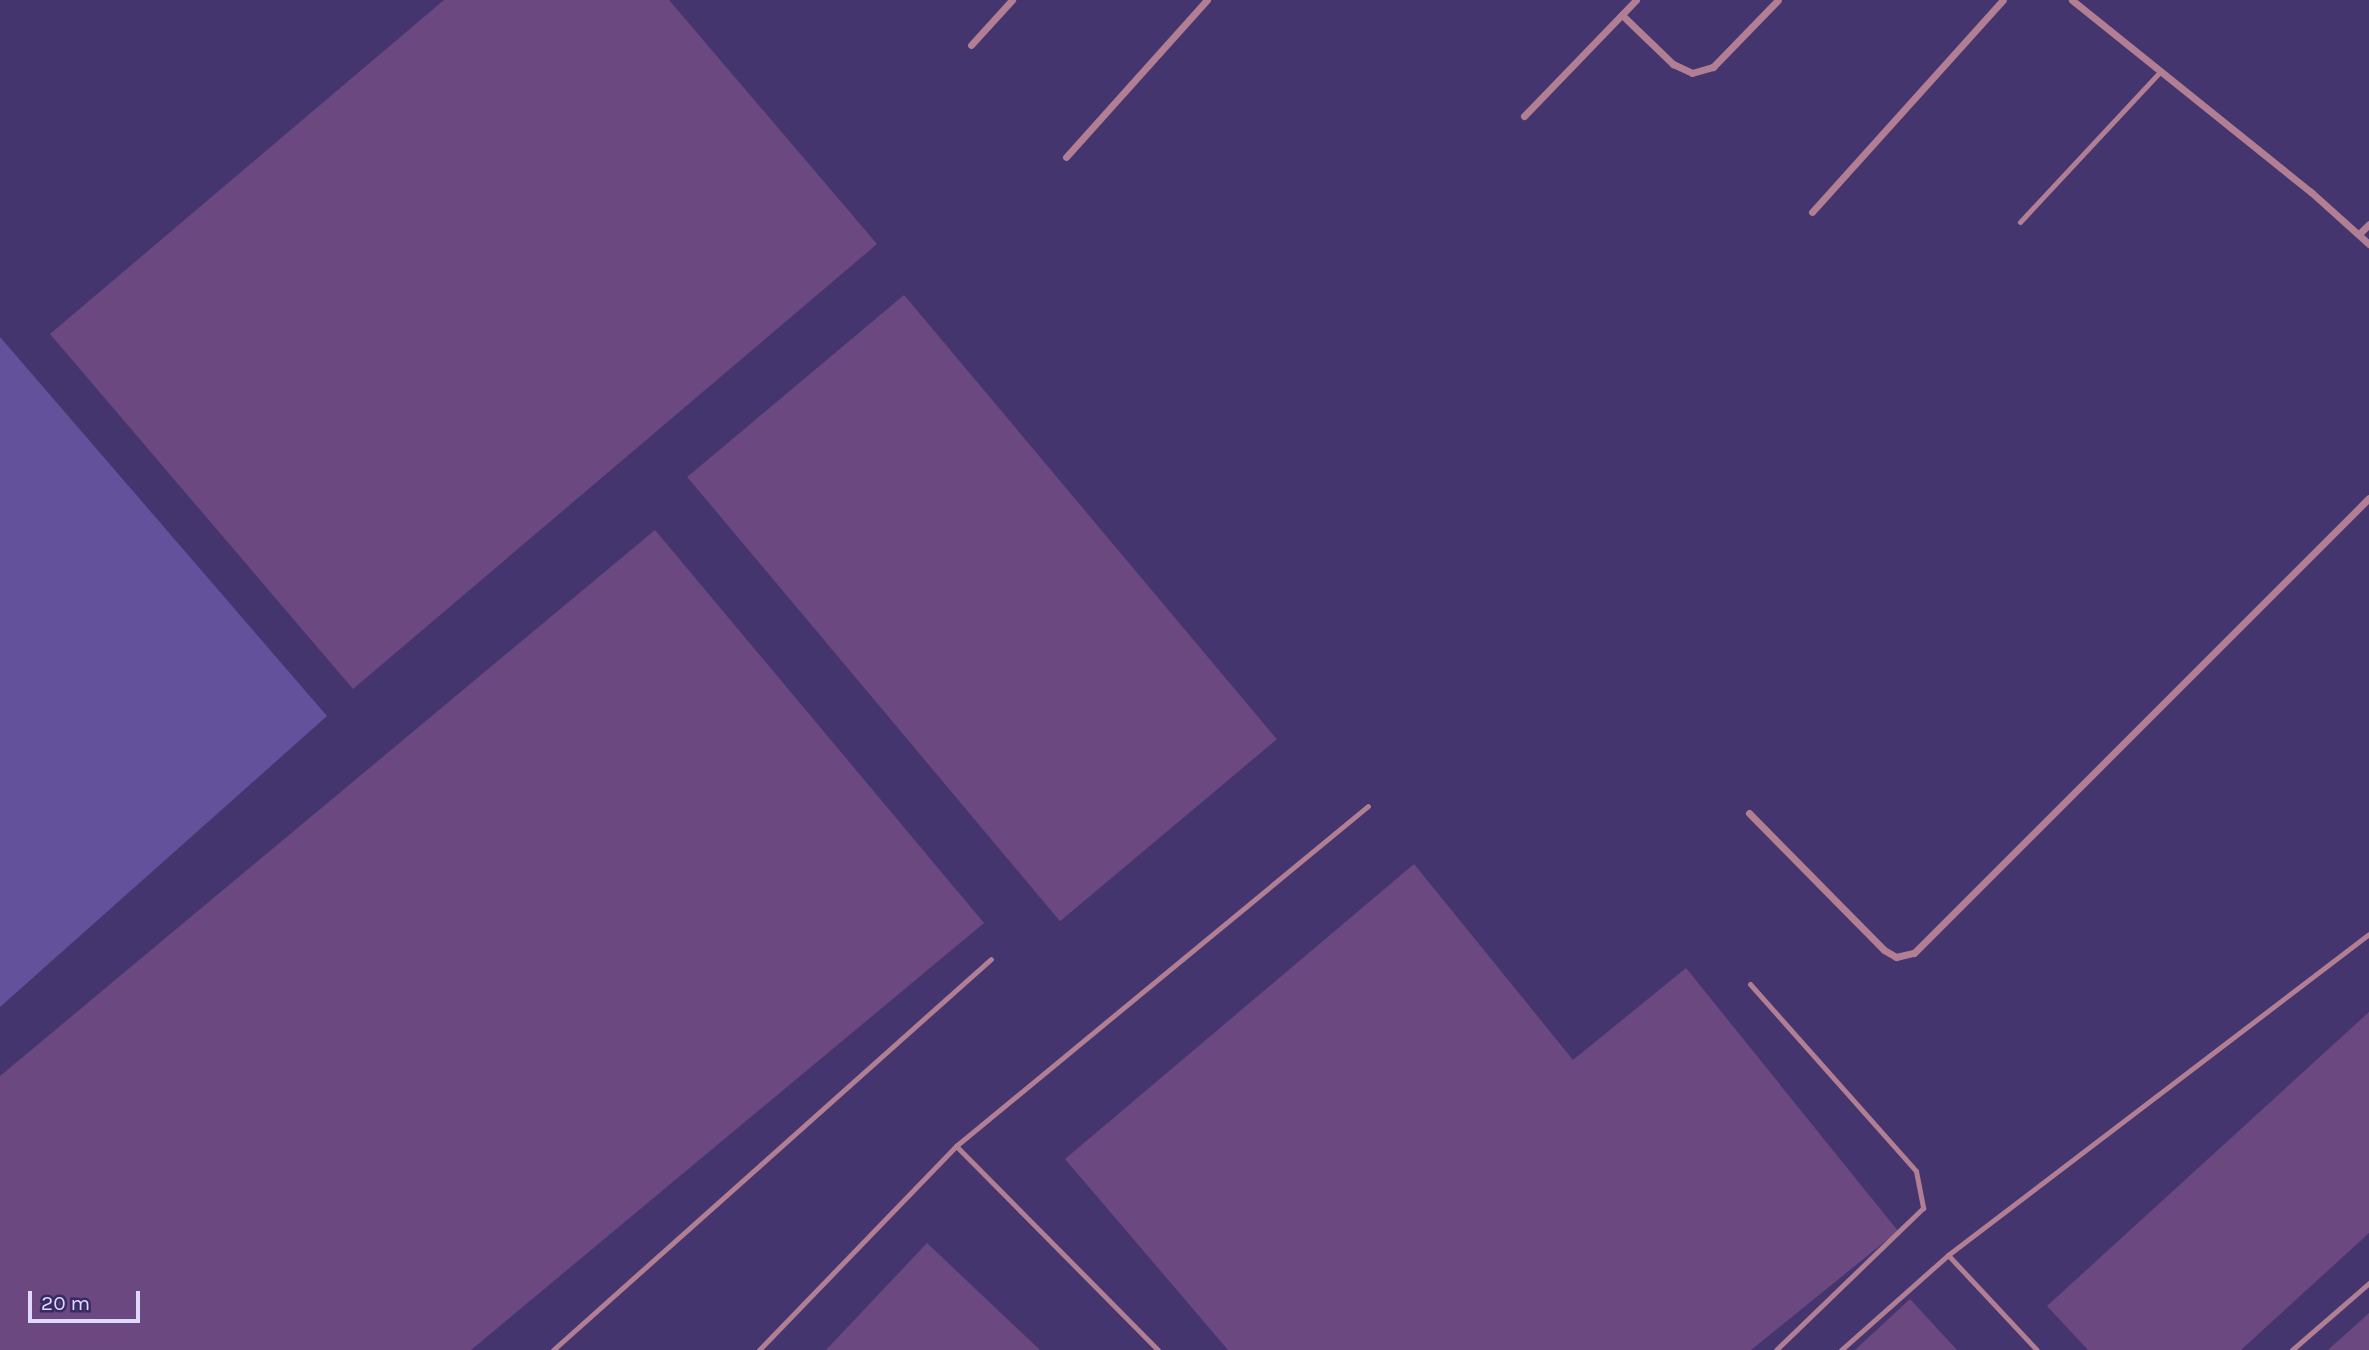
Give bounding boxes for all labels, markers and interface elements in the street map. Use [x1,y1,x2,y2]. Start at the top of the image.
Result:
scale bar [32,1276,144,1320]
text: 20 m [41,1291,90,1315]

